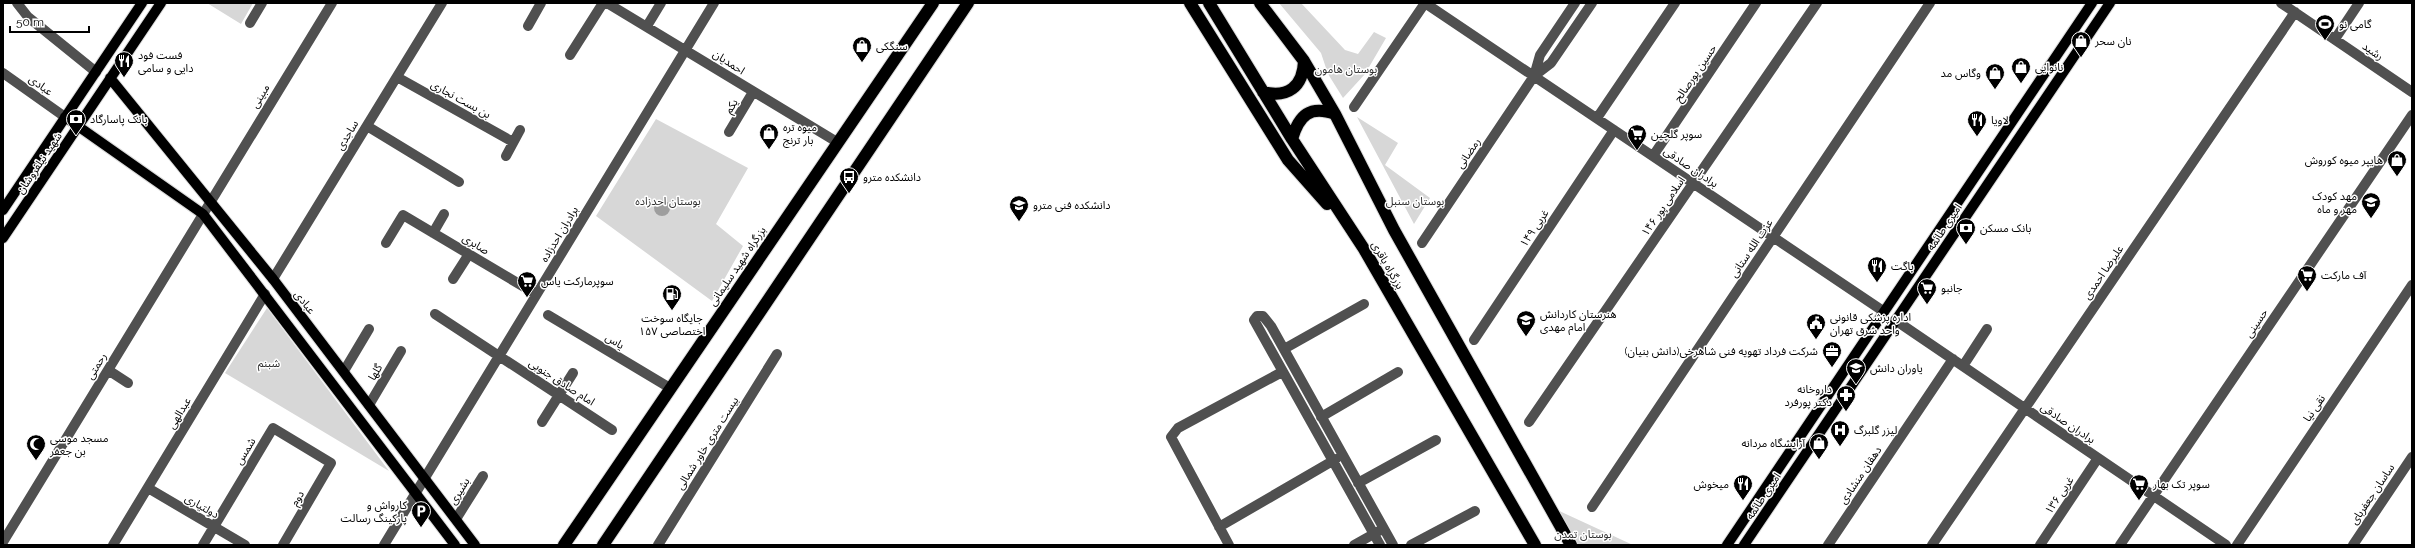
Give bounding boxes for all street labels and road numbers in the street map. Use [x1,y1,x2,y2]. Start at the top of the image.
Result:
street label: رشید [2360,40,2386,63]
street label: حسین پورصالح [1672,42,1720,105]
street label: احمدیان [710,47,747,78]
street label: عبادی [26,72,55,99]
street label: بن بست نجاری [429,78,493,121]
street label: مبینی [248,82,273,111]
street label: یکم [722,96,743,117]
street label: ساجدی [333,118,362,153]
street label: شهید نیلفروشان [14,130,65,197]
street label: رمضانی [1453,136,1483,171]
street label: برادران صادقی [1661,144,1721,190]
street label: ۱۴۶ اسلامی پور [1639,174,1689,239]
street label: امیری طائمه [1924,202,1965,253]
street label: برادران احدزاده [538,204,581,264]
street label: ۱۴۹ غربی [1517,207,1552,249]
street label: عزت الله ستانی [1727,216,1776,280]
street label: بزرگراه شهید سلیمانی [706,224,769,309]
street label: صابری [460,231,491,257]
street label: بزرگراه باقری [1369,239,1407,292]
street label: علیرضا احمدی [2081,242,2127,302]
street label: عبادی [291,288,318,317]
street label: حسینی [2242,306,2271,340]
street label: یاس [603,331,627,352]
street label: رحمتی [83,351,109,382]
street label: امام صادق جنوبی [526,356,597,409]
street label: گلها [366,361,386,383]
street label: نقی نیا [2301,392,2328,424]
street label: بیست متری خاور شمالی [674,394,741,492]
street label: عبدالهی [165,395,194,431]
street label: برادران صادقی [2038,400,2098,446]
street label: شمس [232,435,259,467]
street label: دهقان منشادی [1836,444,1884,506]
street label: ساسان جعفربای [2347,461,2398,527]
street label: امیری طائمه [1743,471,1784,522]
street label: ۱۳۶ غربی [2042,474,2077,516]
street label: بشیری [446,475,473,507]
street label: دوم [288,488,308,509]
street label: دولتیاری [183,492,221,521]

